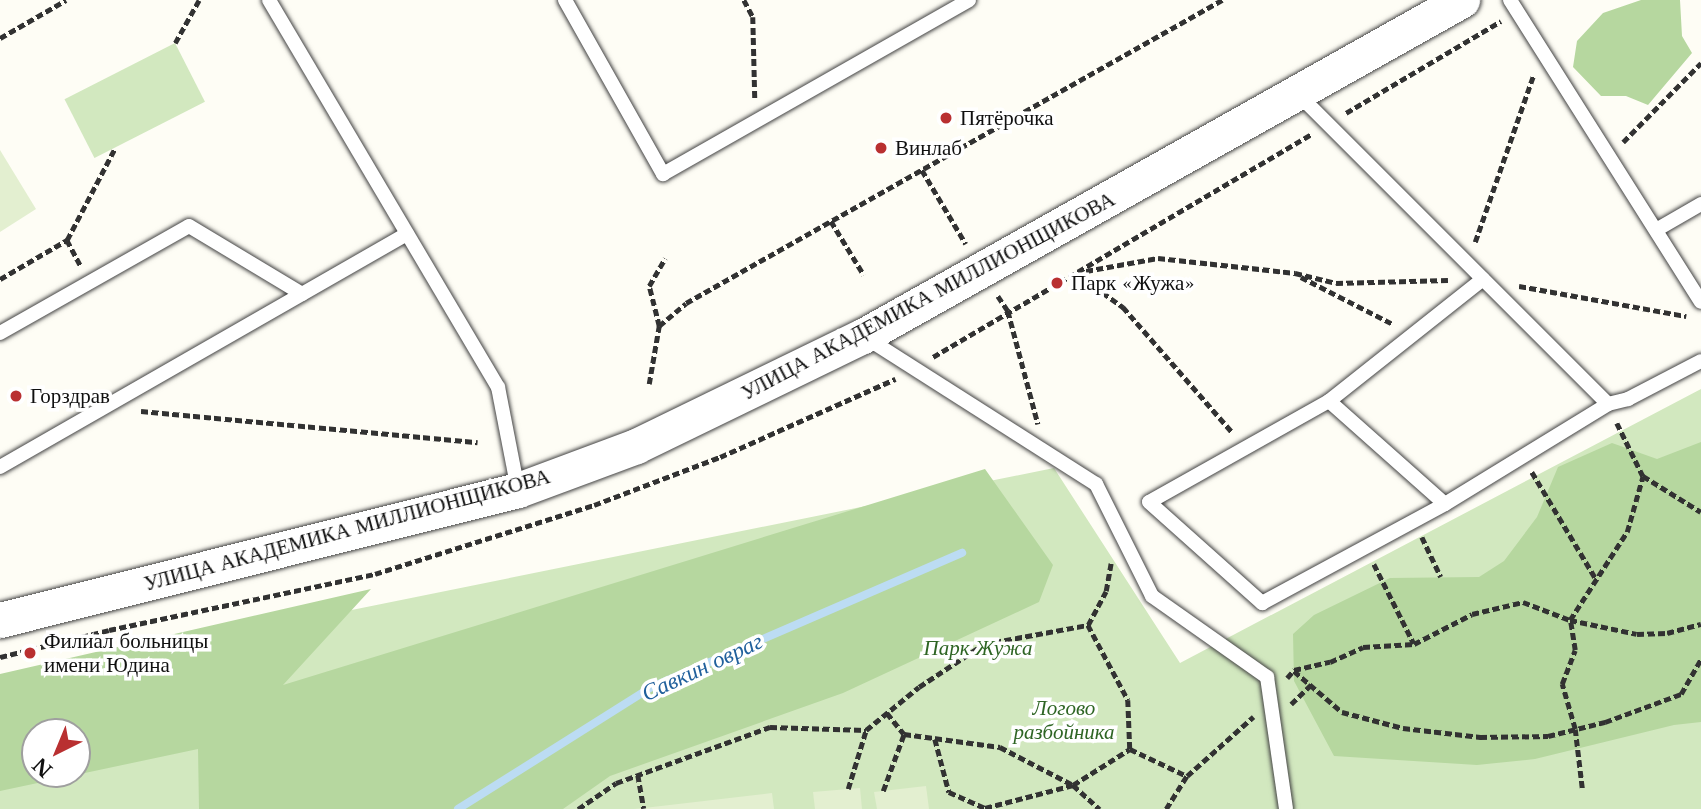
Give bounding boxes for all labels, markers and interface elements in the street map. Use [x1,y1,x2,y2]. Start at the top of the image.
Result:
place label: Пятёрочка [960,105,1054,131]
marker: Пятёрочка [938,110,954,126]
place label: Винлаб [895,135,962,161]
marker: Винлаб [873,140,889,156]
street label: УЛИЦА АКАДЕМИКА МИЛЛИОНЩИКОВА [737,186,1119,406]
place label: Парк «Жужа» [1071,270,1195,296]
marker: Парк «Жужа» [1049,275,1065,291]
place label: Горздрав [30,383,110,409]
marker: Горздрав [8,388,24,404]
street label: УЛИЦА АКАДЕМИКА МИЛЛИОНЩИКОВА [141,464,553,596]
water label: Савкин овраг [637,627,767,707]
place label: Филиал больницы имени Юдина [44,628,208,678]
park label: Парк Жужа [924,635,1032,661]
marker: Филиал больницы имени Юдина [22,645,38,661]
park label: Логово разбойника [1013,695,1115,745]
north arrow [21,718,91,788]
text: N [28,753,57,782]

